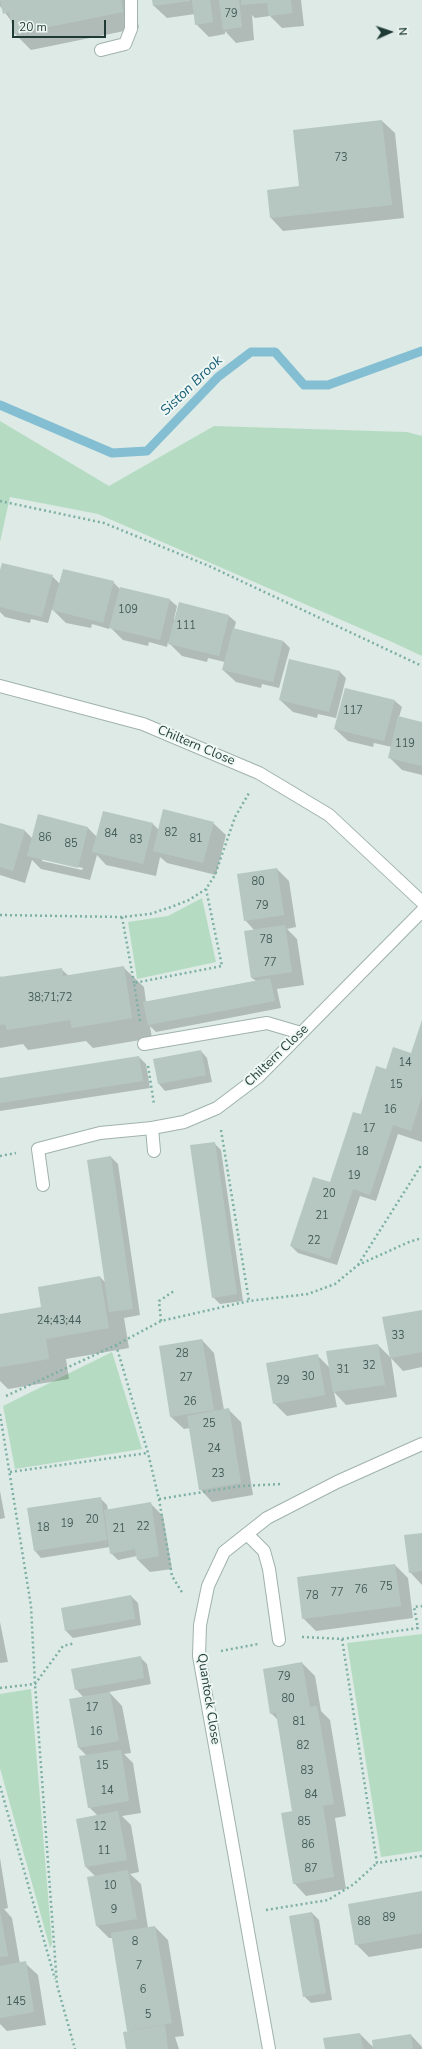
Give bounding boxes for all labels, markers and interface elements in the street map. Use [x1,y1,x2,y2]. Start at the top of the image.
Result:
house number: 79 [224,7,238,21]
scale bar [14,12,108,38]
north arrow [370,12,410,52]
text: 20 m [19,19,47,35]
text: N [395,27,410,36]
house number: 73 [334,151,348,165]
water label: Siston Brook [158,352,226,420]
house number: 109 [118,603,138,617]
house number: 111 [176,619,196,633]
house number: 117 [343,704,363,718]
street label: Chiltern Close [155,723,237,769]
house number: 119 [395,737,415,751]
house number: 82 [164,826,178,840]
house number: 84 [104,827,118,841]
house number: 86 [38,831,52,845]
house number: 81 [189,832,203,846]
house number: 83 [129,833,143,847]
house number: 85 [64,837,78,851]
house number: 80 [251,875,265,889]
house number: 79 [255,899,269,913]
house number: 78 [259,933,273,947]
house number: 77 [263,956,277,970]
house number: 38;71;72 [28,991,72,1005]
street label: Chiltern Close [242,1022,312,1090]
house number: 14 [398,1056,412,1070]
house number: 15 [389,1078,403,1092]
house number: 16 [383,1103,397,1117]
house number: 17 [362,1122,376,1136]
house number: 18 [355,1145,369,1159]
house number: 19 [347,1169,361,1183]
house number: 20 [322,1187,336,1201]
house number: 21 [315,1209,329,1223]
house number: 22 [307,1234,321,1248]
house number: 24;43;44 [37,1314,81,1328]
house number: 33 [391,1329,405,1343]
house number: 28 [175,1347,189,1361]
house number: 32 [362,1359,376,1373]
house number: 31 [336,1363,350,1377]
house number: 30 [301,1370,315,1384]
house number: 27 [179,1371,193,1385]
house number: 29 [276,1374,290,1388]
house number: 26 [183,1395,197,1409]
house number: 25 [202,1417,216,1431]
house number: 24 [207,1442,221,1456]
house number: 23 [211,1467,225,1481]
house number: 20 [85,1513,99,1527]
house number: 19 [60,1517,74,1531]
house number: 22 [136,1520,150,1534]
house number: 18 [36,1521,50,1535]
house number: 21 [112,1522,126,1536]
house number: 75 [379,1580,393,1594]
house number: 76 [354,1583,368,1597]
house number: 77 [330,1586,344,1600]
house number: 78 [305,1589,319,1603]
street label: Quantock Close [193,1652,223,1746]
house number: 79 [277,1670,291,1684]
house number: 80 [281,1692,295,1706]
house number: 17 [85,1701,99,1715]
house number: 81 [292,1715,306,1729]
house number: 16 [89,1725,103,1739]
house number: 82 [296,1739,310,1753]
house number: 15 [95,1759,109,1773]
house number: 83 [300,1764,314,1778]
house number: 14 [100,1784,114,1798]
house number: 84 [304,1788,318,1802]
house number: 85 [297,1815,311,1829]
house number: 12 [93,1820,107,1834]
house number: 86 [301,1838,315,1852]
house number: 11 [97,1844,111,1858]
house number: 87 [304,1862,318,1876]
house number: 10 [103,1879,117,1893]
house number: 9 [111,1903,117,1917]
house number: 89 [382,1911,396,1925]
house number: 88 [357,1915,371,1929]
house number: 8 [132,1935,138,1949]
house number: 7 [136,1959,142,1973]
house number: 6 [140,1983,146,1997]
house number: 145 [6,1995,26,2009]
house number: 5 [145,2008,151,2022]

